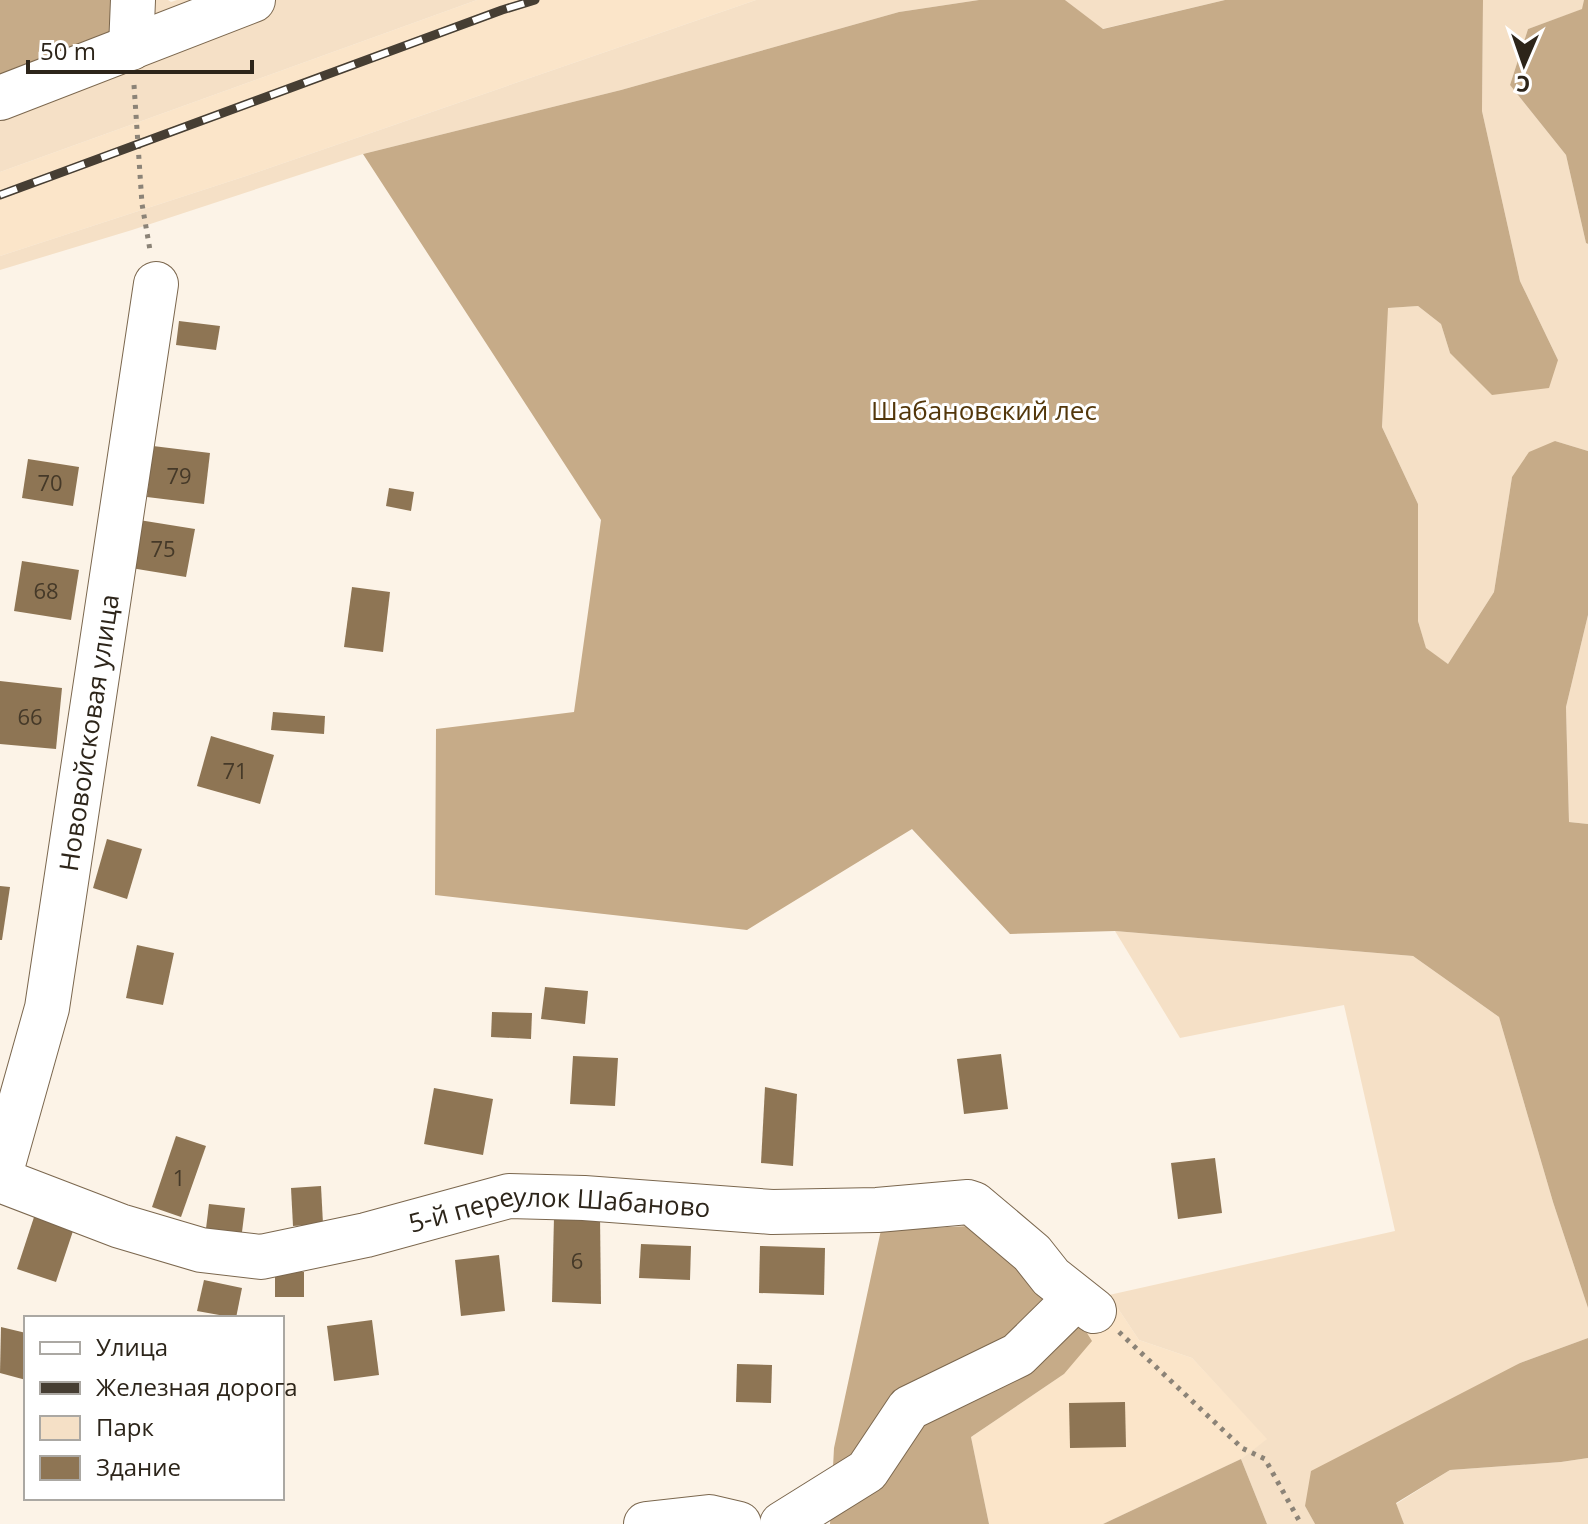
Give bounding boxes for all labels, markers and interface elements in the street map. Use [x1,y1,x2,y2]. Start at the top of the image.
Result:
scale bar [28,24,252,74]
north arrow [1484,24,1564,104]
text: 50 m [40,34,96,67]
text: С [1516,70,1531,100]
park label: Шабановский лес [871,392,1097,428]
house number: 79 [166,460,192,490]
house number: 70 [37,467,63,497]
house number: 75 [150,533,176,563]
house number: 68 [33,575,59,605]
street label: Нововойсковая улица [50,592,127,874]
house number: 66 [17,701,43,731]
house number: 71 [222,755,248,785]
house number: 1 [173,1162,185,1192]
street label: 5-й переулок Шабаново [404,1178,712,1241]
house number: 6 [571,1245,583,1275]
legend [24,1316,284,1500]
text: Улица [96,1330,168,1363]
text: Железная дорога [96,1370,298,1403]
text: Парк [96,1410,154,1443]
text: Здание [96,1450,181,1483]

